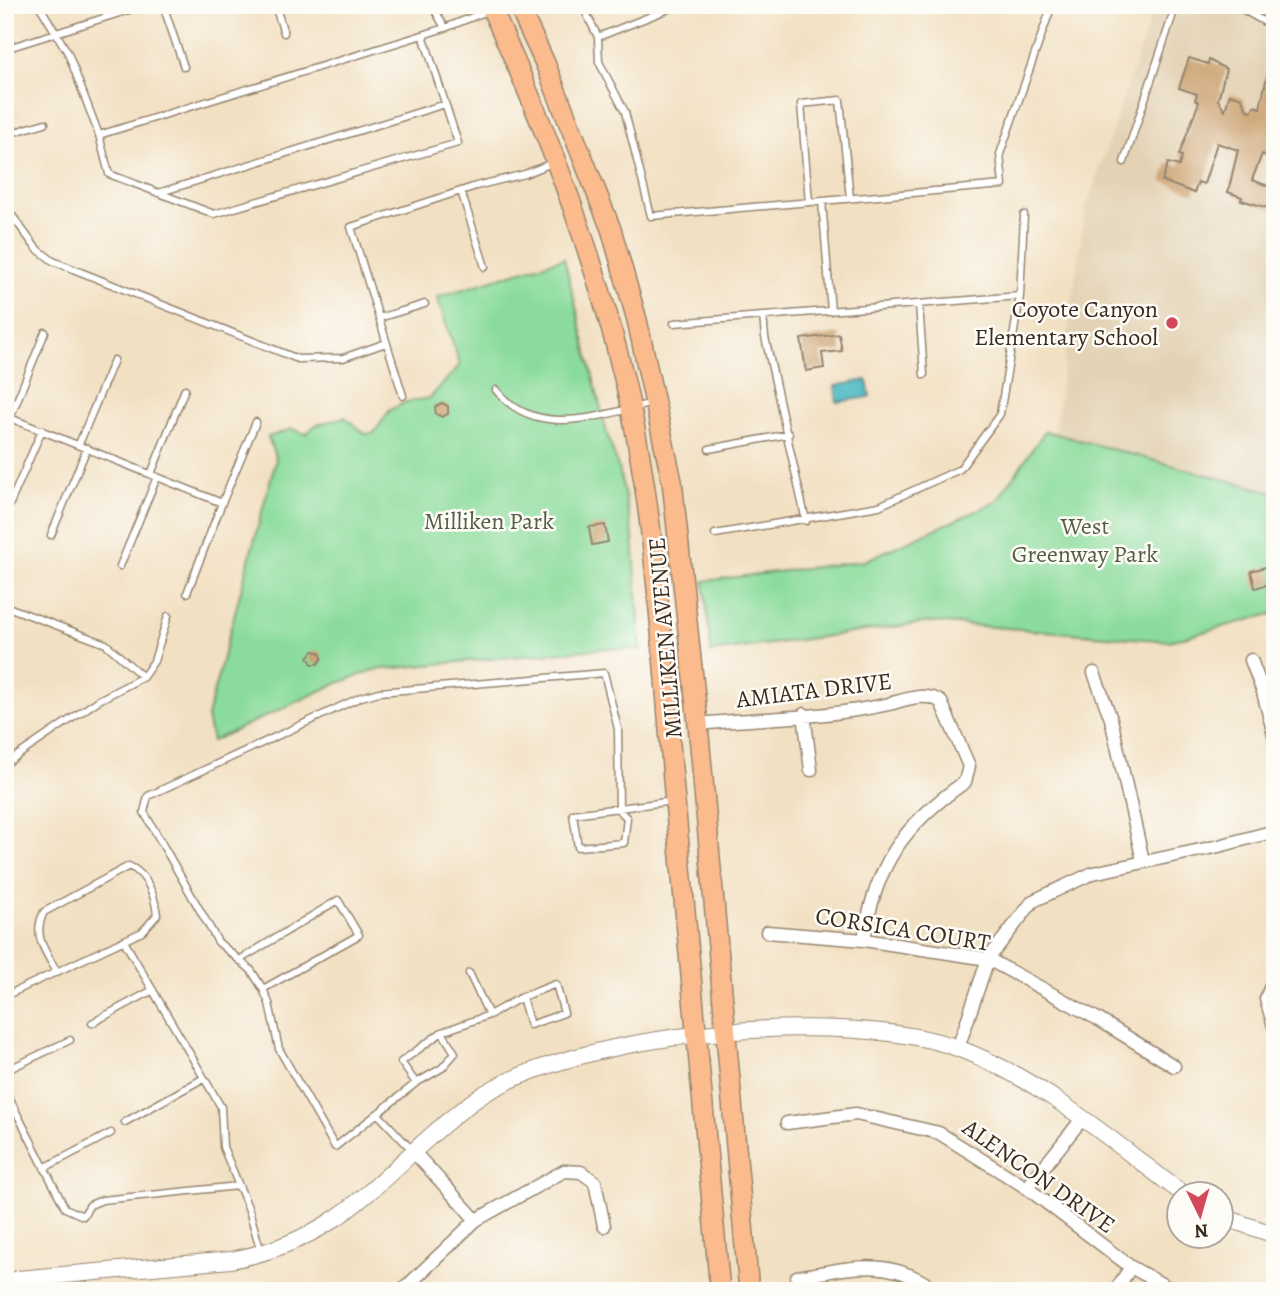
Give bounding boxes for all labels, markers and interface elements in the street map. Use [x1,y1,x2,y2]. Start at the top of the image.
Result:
place label: Coyote Canyon Elementary School [974,293,1158,353]
marker: Coyote Canyon Elementary School [1164,315,1180,331]
park label: Milliken Park [424,505,554,537]
park label: West Greenway Park [1012,510,1158,570]
street label: MILLIKEN AVENUE [640,536,690,740]
street label: AMIATA DRIVE [733,665,894,716]
street label: CORSICA COURT [813,899,993,959]
street label: ALENCON DRIVE [955,1111,1122,1241]
north arrow [1164,1180,1234,1250]
text: N [1193,1217,1209,1245]

